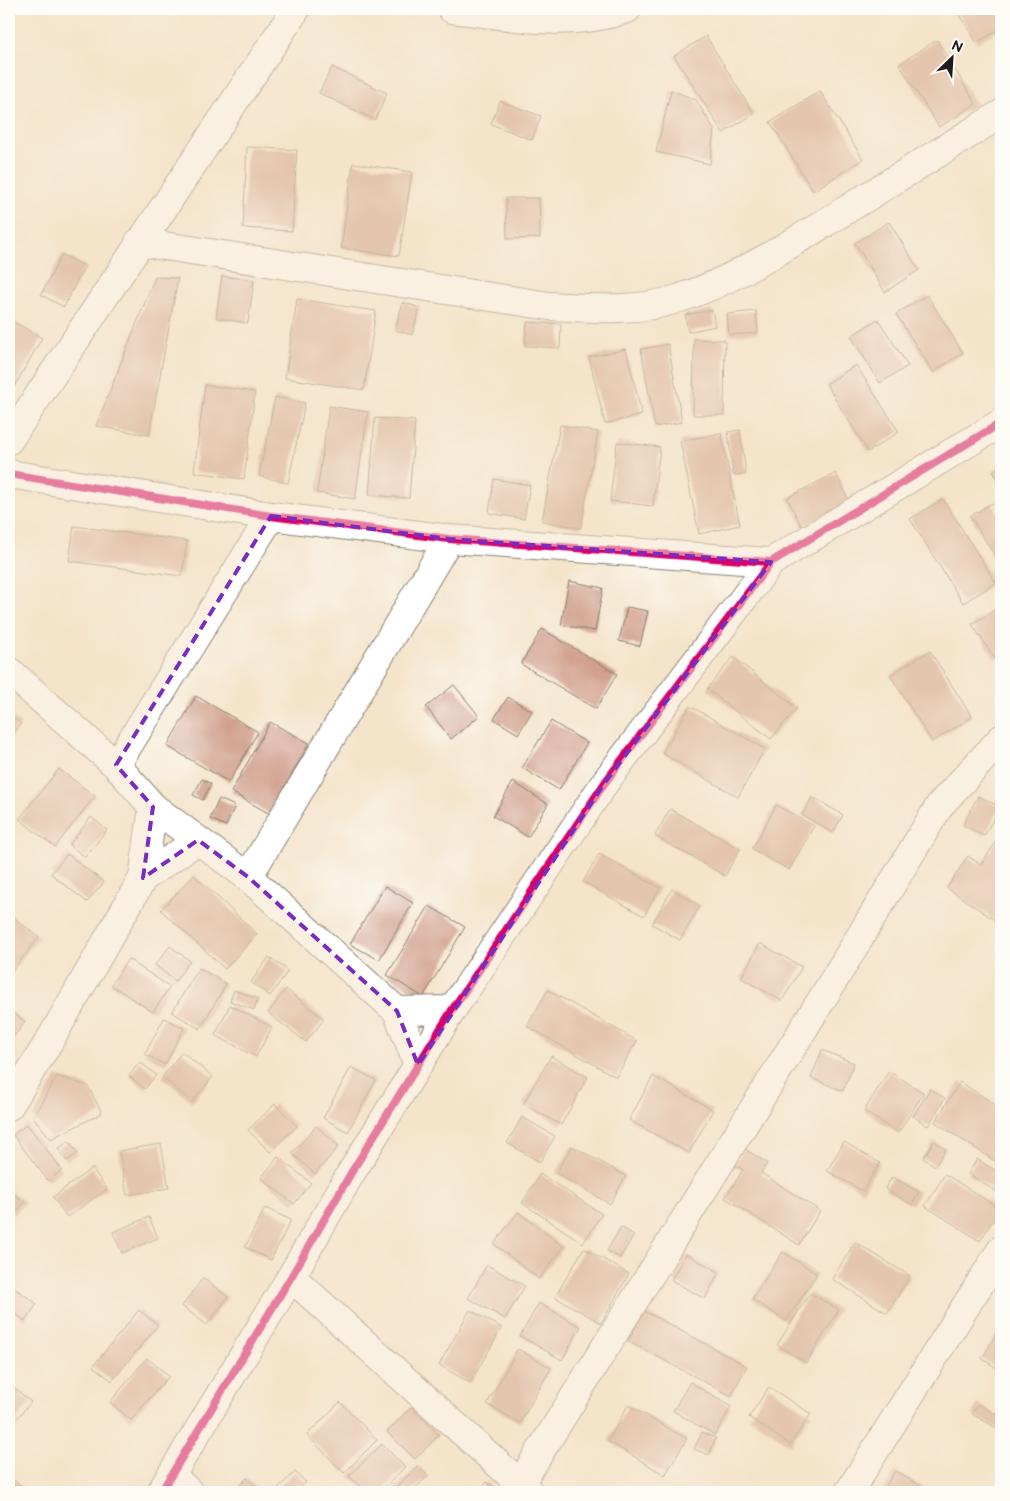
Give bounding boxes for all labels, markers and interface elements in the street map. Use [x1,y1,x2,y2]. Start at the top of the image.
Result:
north arrow [928,32,978,82]
text: N [949,37,966,57]

